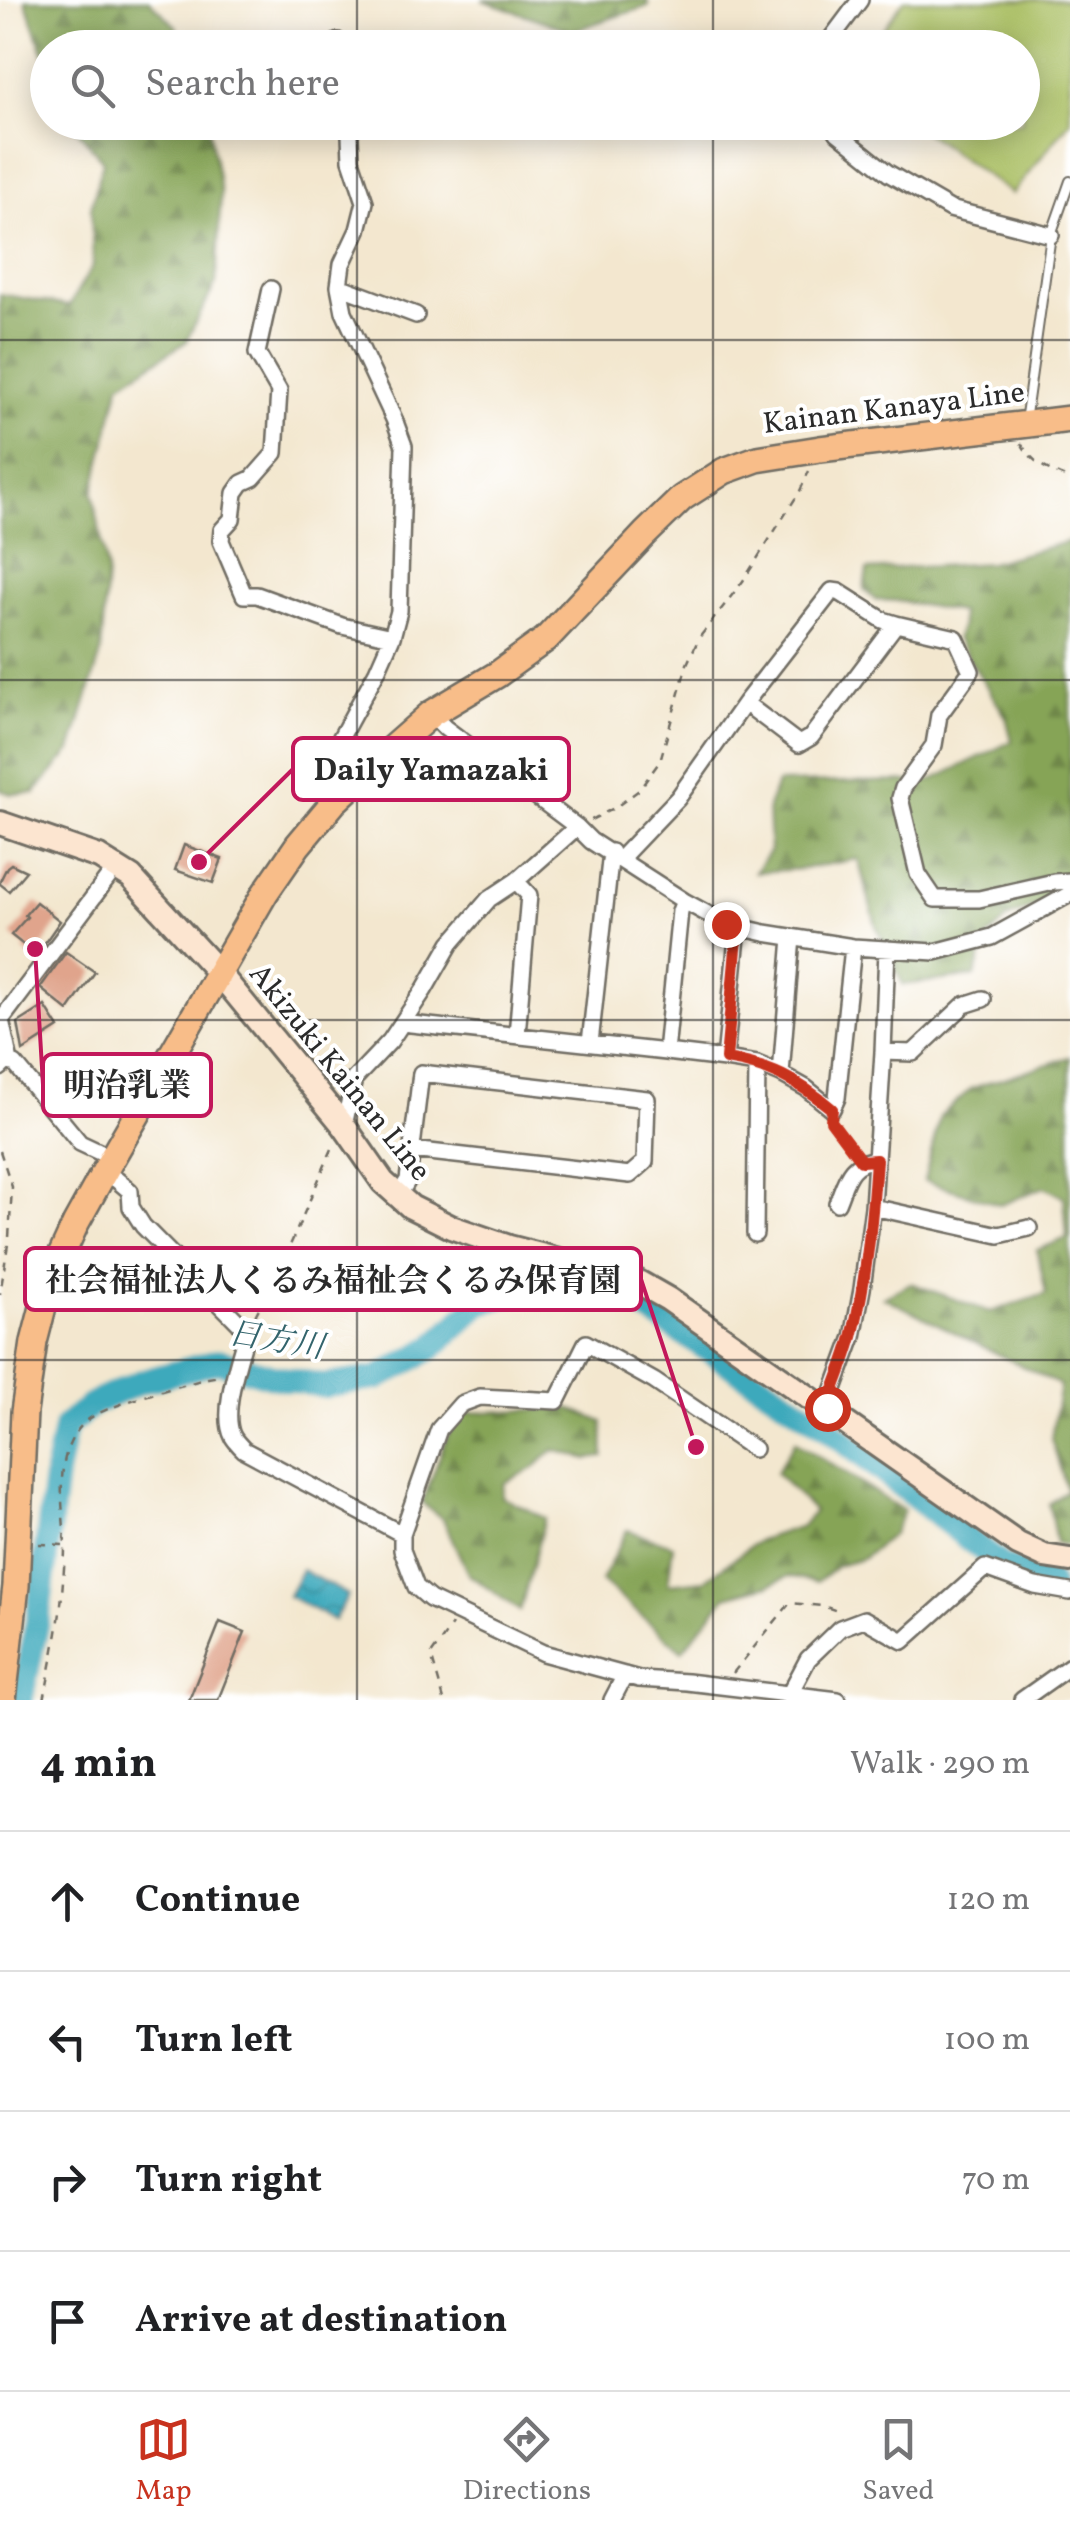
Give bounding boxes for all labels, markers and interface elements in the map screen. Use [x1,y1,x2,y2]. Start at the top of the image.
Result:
search box [30,30,1040,140]
icon: search [65,58,120,113]
text: Search here [145,59,340,112]
street label: Kainan Kanaya Line [761,372,1027,446]
callout: Daily Yamazaki [293,738,569,800]
text: Daily Yamazaki [313,750,549,794]
route end [704,902,750,948]
street label: Akizuki Kainan Line [238,955,440,1191]
callout: 明治乳業 [43,1054,211,1116]
text: 明治乳業 [63,1066,191,1110]
callout: 社会福祉法人くるみ福祉会くるみ保育園 [25,1248,641,1310]
text: 社会福祉法人くるみ福祉会くるみ保育園 [45,1261,621,1305]
water label: 日方川 [225,1313,330,1372]
route start [805,1386,851,1432]
text: 4 min [40,1736,157,1795]
text: Walk · 290 m [850,1743,1030,1787]
icon: ahead [40,1874,95,1929]
text: Continue [135,1875,300,1928]
text: 120 m [947,1879,1030,1923]
icon: left [40,2014,95,2069]
text: Turn left [135,2015,292,2068]
text: 100 m [944,2019,1030,2063]
icon: right [40,2154,95,2209]
text: Turn right [135,2155,322,2208]
text: 70 m [962,2159,1030,2203]
icon: arrive [40,2294,95,2349]
text: Arrive at destination [135,2295,508,2348]
tab: Map [136,2412,192,2511]
tab: Directions [463,2412,591,2511]
tab: Saved [862,2412,934,2511]

